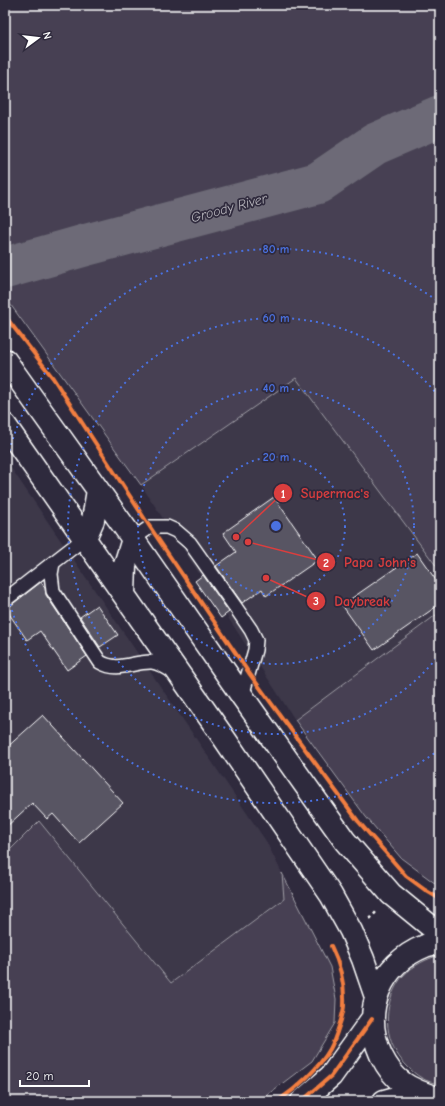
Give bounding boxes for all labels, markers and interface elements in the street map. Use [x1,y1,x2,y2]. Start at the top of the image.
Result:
north arrow [18,18,58,58]
text: N [40,30,54,41]
water label: Groody River [189,189,270,226]
text: 80 m [263,242,289,256]
text: 60 m [263,311,289,325]
text: 40 m [263,381,289,395]
text: 20 m [263,450,289,464]
callout: Supermac's [273,480,377,506]
text: Supermac's [301,485,369,502]
text: 1 [281,487,286,501]
centre of rings [269,519,283,533]
callout: Papa John's [316,549,424,575]
text: Papa John's [344,554,416,571]
text: 2 [323,556,329,570]
callout: Daybreak [306,588,398,614]
text: Daybreak [334,593,390,610]
text: 3 [313,594,319,608]
scale bar [20,1062,89,1088]
text: 20 m [26,1069,54,1083]

